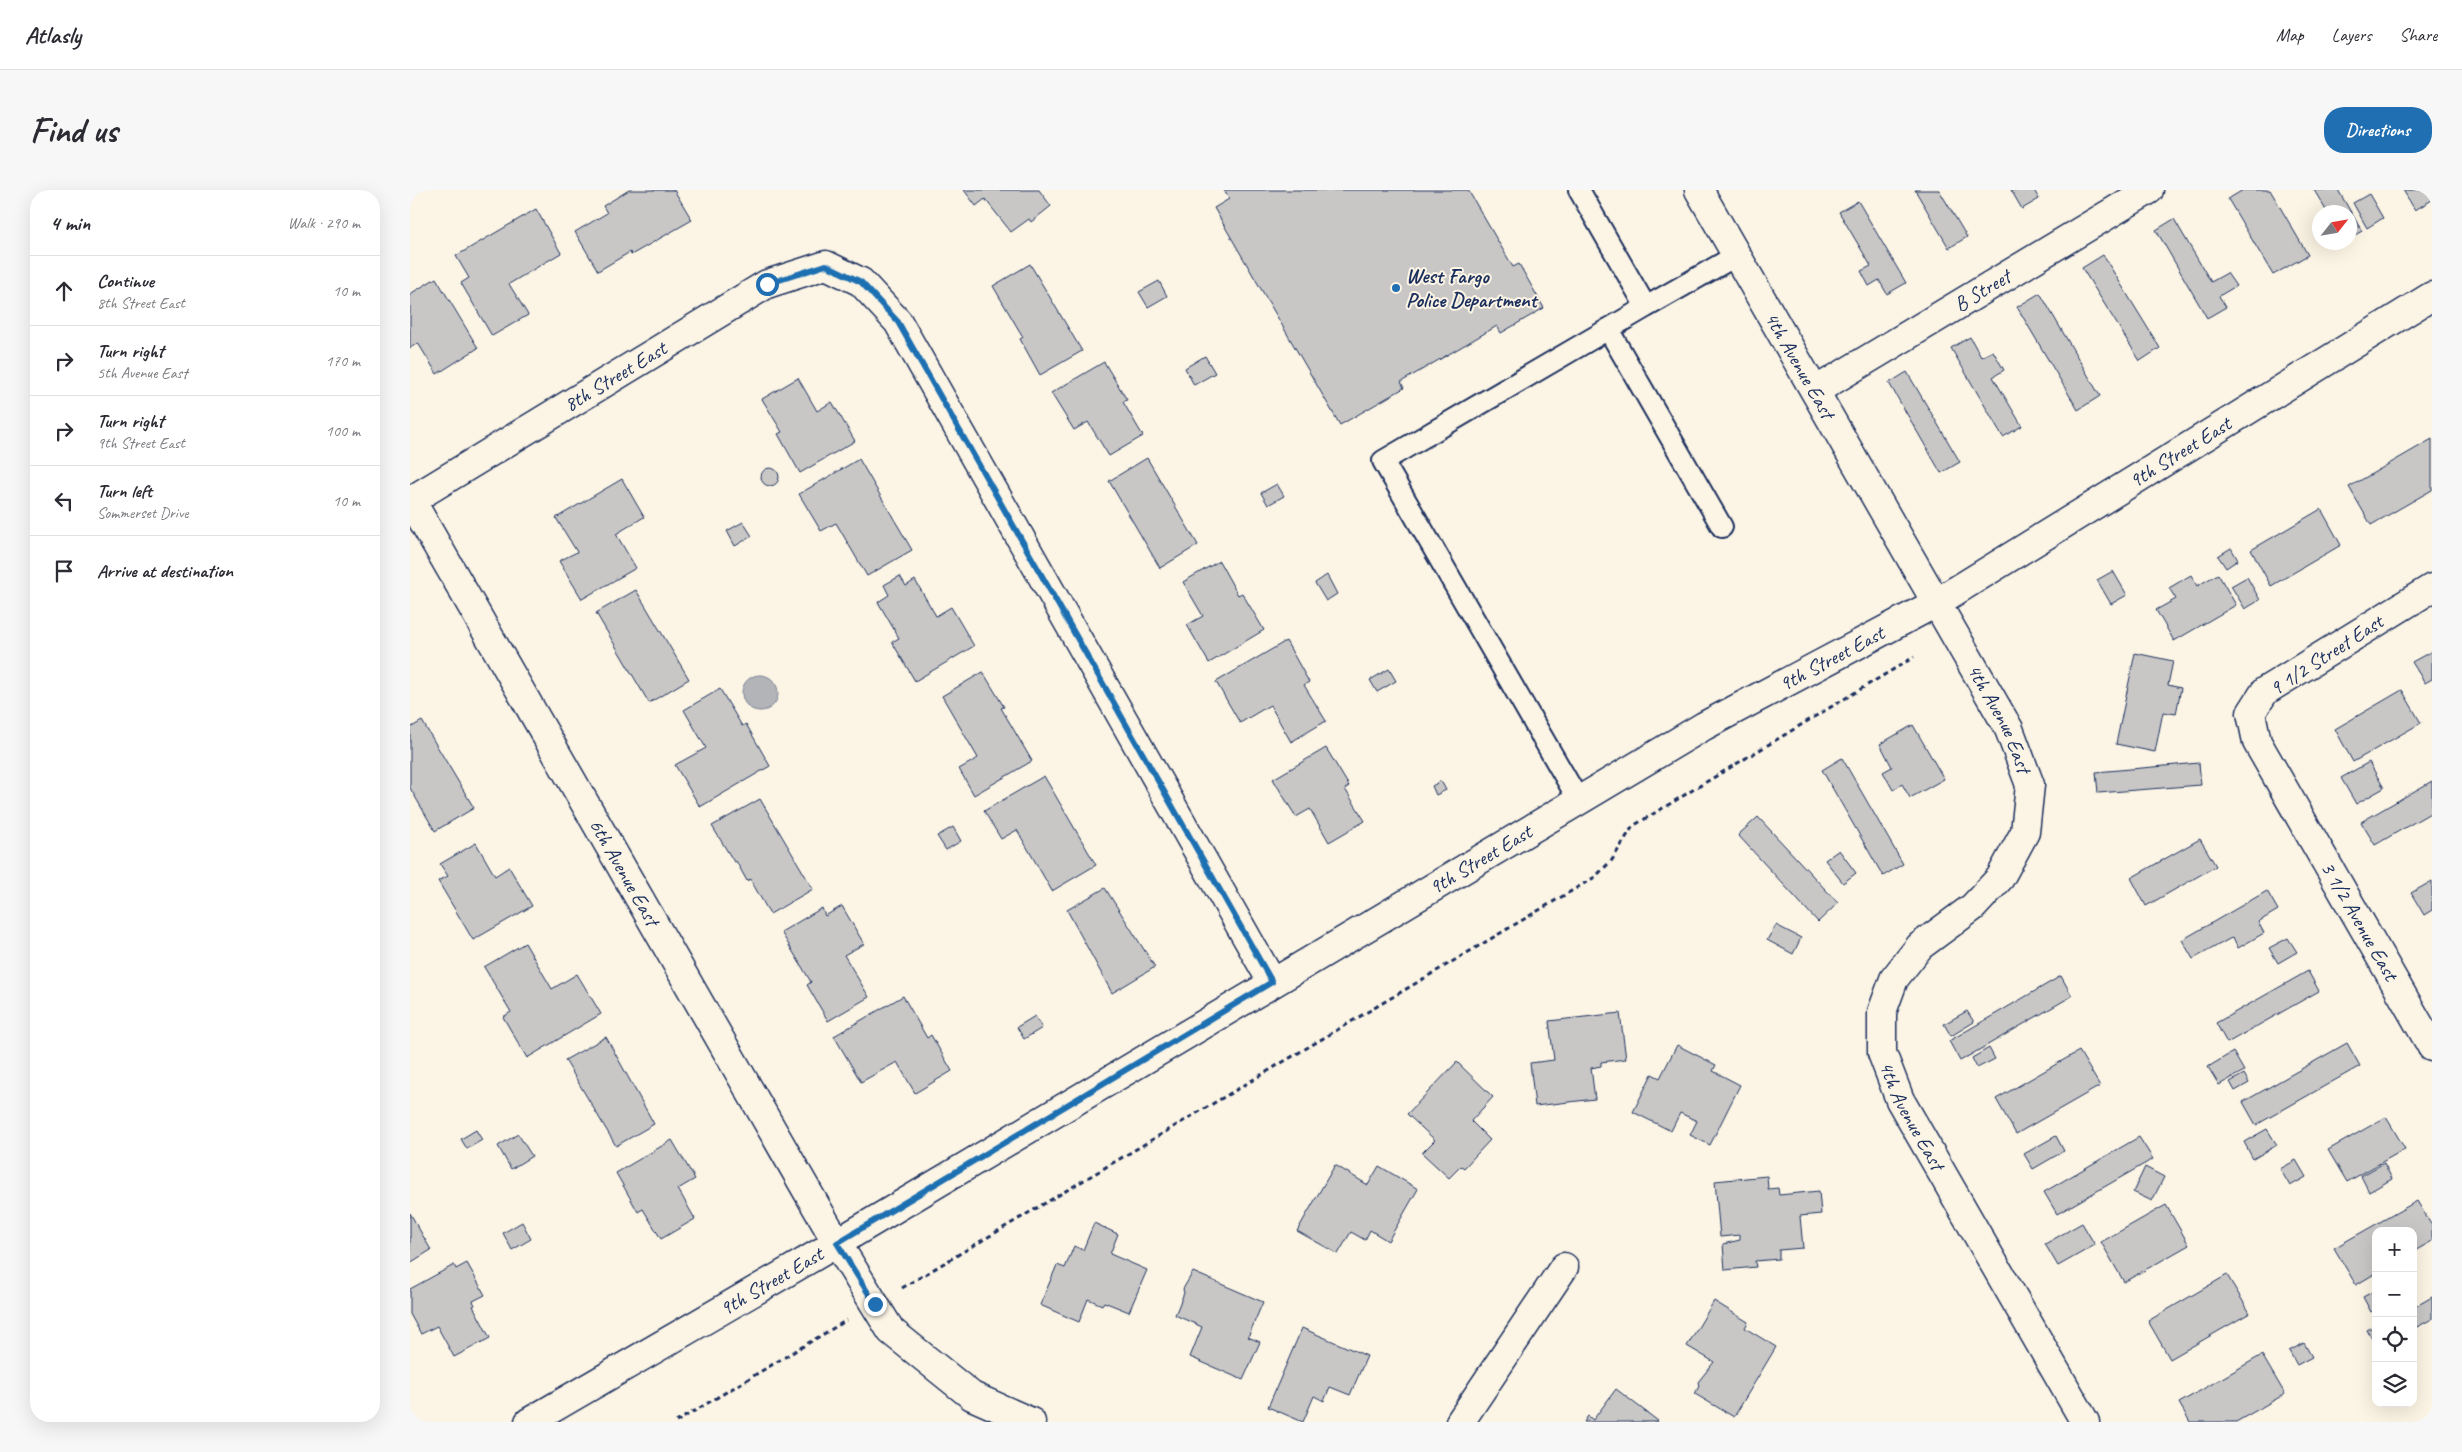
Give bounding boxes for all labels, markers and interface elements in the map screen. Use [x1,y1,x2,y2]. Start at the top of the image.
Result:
text: Atlasly [25,20,81,50]
text: Map [2276,24,2304,46]
text: Layers [2332,24,2371,46]
text: Share [2399,24,2437,46]
button: Directions [2324,107,2432,153]
text: Find us [30,108,117,153]
north arrow [2312,205,2357,250]
text: 4 min [50,210,90,236]
text: Walk · 290 m [288,213,360,233]
street label: B Street [1949,262,2018,317]
place label: West Fargo Police Department [1406,263,1540,313]
text: Continue [97,269,154,293]
route start [756,273,779,296]
icon: ahead [50,277,78,305]
text: 10 m [333,281,360,301]
marker: West Fargo Police Department [1390,282,1402,294]
text: 8th Street East [97,293,185,313]
street label: 4th Avenue East [1759,307,1842,426]
street label: 8th Street East [559,334,673,417]
text: Turn right [97,339,164,363]
icon: right [50,347,78,375]
text: 170 m [326,351,360,371]
text: 5th Avenue East [97,363,188,383]
text: Turn right [97,409,164,433]
street label: 9th Street East [2124,410,2237,494]
icon: right [50,417,78,445]
text: 100 m [326,421,360,441]
text: 9th Street East [97,433,185,453]
text: Turn left [97,479,152,503]
icon: left [50,487,78,515]
text: 10 m [333,491,360,511]
text: Sommerset Drive [97,503,188,523]
icon: arrive [50,557,78,585]
text: Arrive at destination [97,559,233,583]
street label: 9 1/2 Street East [2264,608,2389,701]
street label: 9th Street East [1774,619,1890,697]
street label: 4th Avenue East [1961,659,2038,779]
street label: 6th Avenue East [584,814,667,933]
street label: 9th Street East [1424,818,1538,900]
street label: 3 1/2 Avenue East [2315,856,2405,987]
street label: 4th Avenue East [1873,1057,1952,1177]
map controls [2372,1227,2417,1407]
button: + [2372,1227,2417,1272]
street label: 9th Street East [715,1240,829,1322]
button: − [2372,1272,2417,1317]
route end [864,1293,887,1316]
button: locate [2372,1317,2417,1362]
button: layers [2372,1362,2417,1407]

